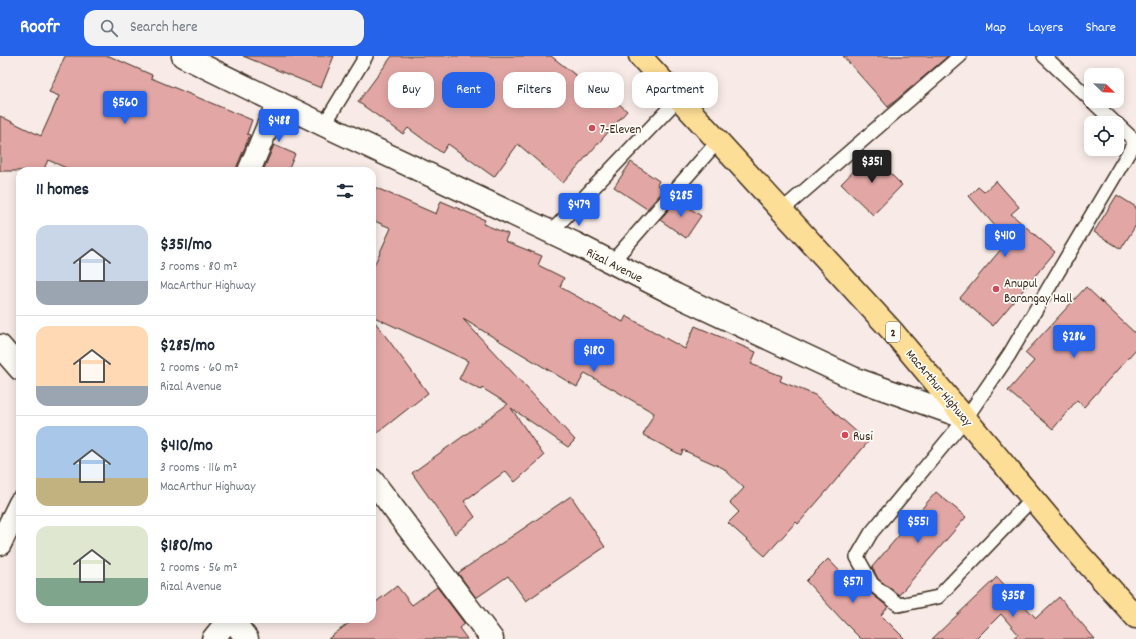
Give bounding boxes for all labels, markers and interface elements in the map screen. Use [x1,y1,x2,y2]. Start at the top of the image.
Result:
search box [84,10,364,46]
text: Roofr [20,15,60,42]
icon: search [98,17,120,39]
text: Search here [130,17,198,39]
text: Map [985,18,1006,38]
text: Layers [1028,18,1063,38]
text: Share [1085,18,1116,38]
north arrow [1084,68,1124,108]
map controls [1084,68,1124,156]
chip: Buy [388,72,434,108]
chip: Rent [442,72,495,108]
chip: Filters [503,72,566,108]
chip: New [574,72,624,108]
chip: Apartment [632,72,718,108]
pin: $560 [101,91,149,125]
text: $560 [112,94,138,113]
pin: $488 [255,109,303,143]
text: $488 [268,112,290,131]
button: locate [1084,116,1124,156]
place label: 7-Eleven [600,121,641,140]
marker: 7-Eleven [587,123,597,133]
pin: $351 [848,150,896,184]
text: $351 [861,153,883,172]
text: 11 homes [36,179,89,203]
icon: filters [334,180,356,202]
pin: $285 [657,184,705,218]
text: $285 [669,187,693,206]
pin: $479 [555,193,603,227]
text: $479 [568,196,590,215]
pin: $410 [981,224,1029,258]
text: $410 [994,227,1016,246]
text: $351/mo [160,234,212,258]
icon: home [68,241,116,289]
street label: Rizal Avenue [582,244,646,289]
text: 3 rooms · 80 m² [160,258,237,277]
place label: Anupul Barangay Hall [1004,275,1072,309]
text: MacArthur Highway [160,277,255,296]
marker: Anupul Barangay Hall [991,284,1001,294]
road number: 2 [886,322,900,342]
pin: $286 [1050,325,1098,359]
text: $286 [1062,328,1086,347]
text: $285/mo [160,335,215,359]
pin: $180 [570,339,618,373]
icon: home [68,342,116,390]
text: $180 [583,342,605,361]
street label: MacArthur Highway [900,346,977,432]
text: 2 rooms · 60 m² [160,359,238,378]
text: Rizal Avenue [160,378,221,397]
place label: Rusi [853,428,873,447]
marker: Rusi [840,430,850,440]
text: $410/mo [160,435,213,459]
icon: home [68,442,116,490]
text: 3 rooms · 116 m² [160,459,237,478]
text: MacArthur Highway [160,478,255,497]
pin: $551 [894,510,942,544]
text: $551 [907,513,929,532]
text: $180/mo [160,535,213,559]
icon: home [68,542,116,590]
text: 2 rooms · 56 m² [160,559,237,578]
pin: $571 [829,570,877,604]
text: $571 [843,573,863,592]
text: Rizal Avenue [160,578,221,597]
pin: $358 [989,584,1037,618]
text: $358 [1001,587,1025,606]

